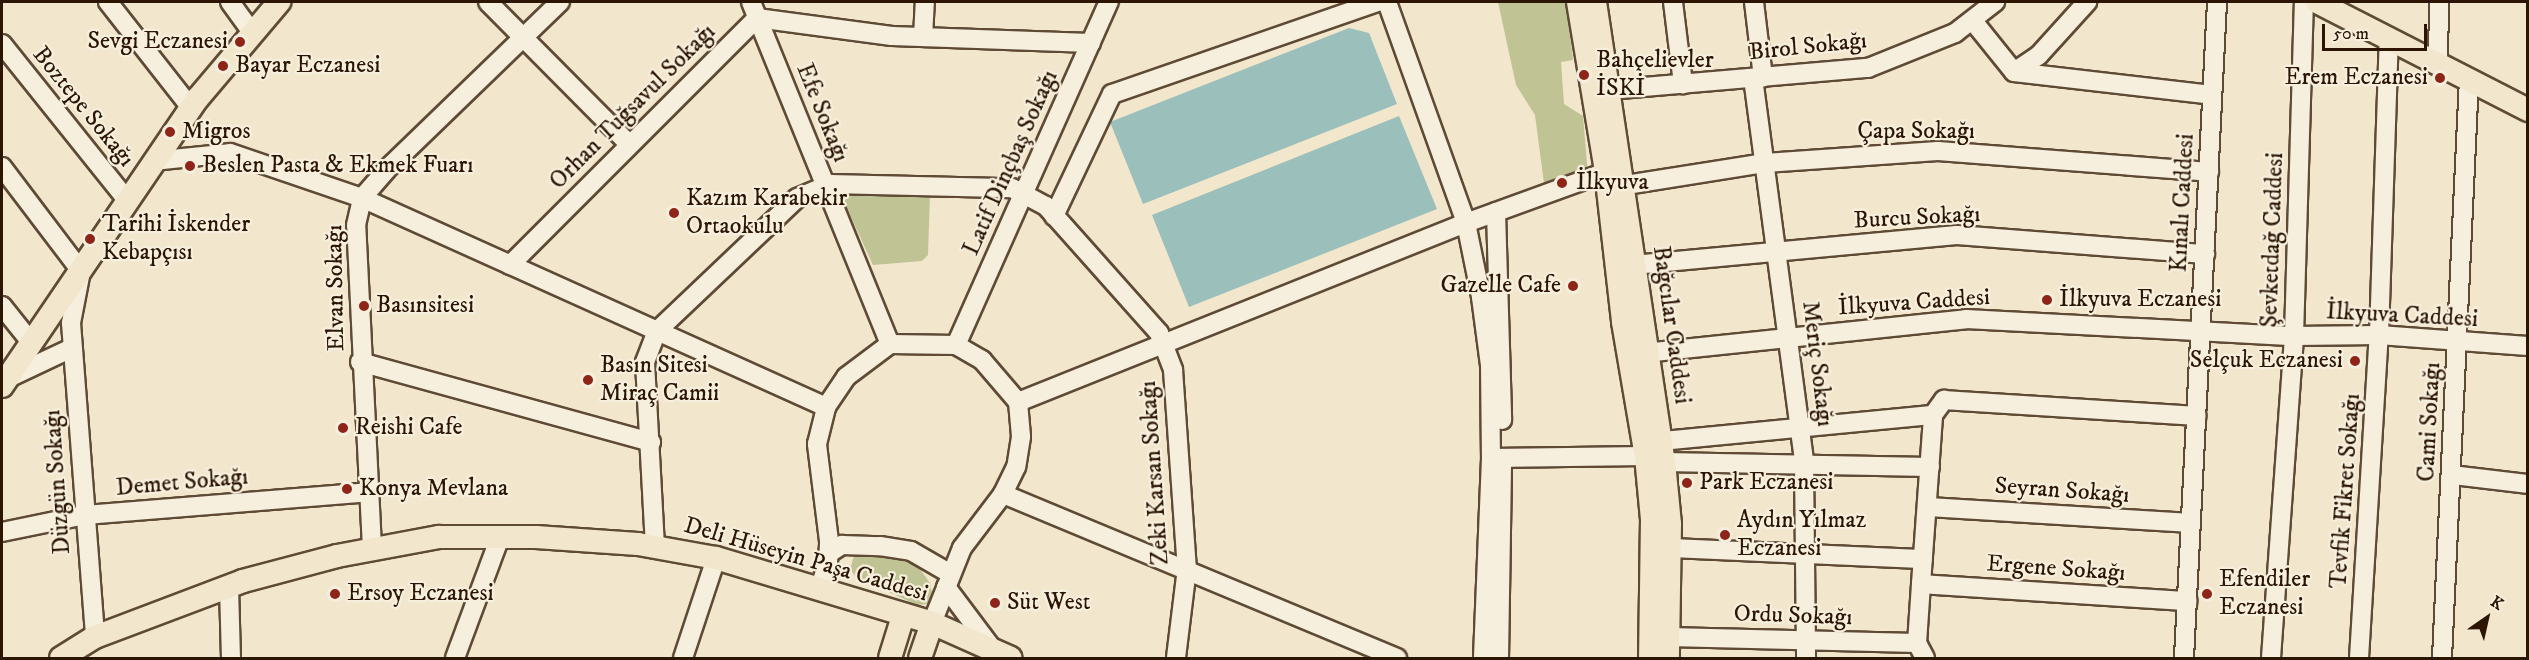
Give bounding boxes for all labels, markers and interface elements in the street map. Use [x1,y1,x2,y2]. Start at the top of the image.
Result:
scale bar [2325,12,2430,50]
street label: Orhan Tuğsavul Sokağı [544,18,722,196]
text: 50 m [2333,23,2369,45]
street label: Birol Sokağı [1748,26,1868,68]
place label: Sevgi Eczanesi [87,28,228,56]
marker: Sevgi Eczanesi [233,35,247,49]
street label: Boztepe Sokağı [26,41,140,173]
place label: Bahçelievler İSKİ [1596,47,1714,103]
place label: Bayar Eczanesi [235,52,380,80]
marker: Bayar Eczanesi [216,59,230,73]
street label: Efe Sokağı [789,59,855,167]
place label: Erem Eczanesi [2284,64,2428,92]
street label: Latif Dinçbaş Sokağı [957,66,1065,260]
marker: Bahçelievler İSKİ [1577,68,1591,82]
marker: Erem Eczanesi [2433,71,2447,85]
place label: Migros [182,118,250,146]
street label: Çapa Sokağı [1857,118,1975,146]
marker: Migros [163,125,177,139]
street label: Kınalı Caddesi [2165,133,2201,273]
place label: Beslen Pasta & Ekmek Fuarı [202,152,473,180]
street label: Şevketdağ Caddesi [2256,152,2290,328]
marker: Beslen Pasta & Ekmek Fuarı [183,159,197,173]
place label: İlkyuva [1576,169,1649,197]
marker: İlkyuva [1553,174,1571,192]
place label: Kazım Karabekir Ortaokulu [686,185,847,241]
street label: Burcu Sokağı [1853,200,1981,236]
marker: Kazım Karabekir Ortaokulu [667,206,681,220]
place label: Tarihi İskender Kebapçısı [102,211,250,267]
street label: Elvan Sokağı [320,224,352,352]
marker: Tarihi İskender Kebapçısı [83,232,97,246]
street label: Bağcılar Caddesi [1646,244,1696,406]
place label: Gazelle Cafe [1441,272,1561,300]
marker: Gazelle Cafe [1566,279,1580,293]
street label: İlkyuva Caddesi [1837,283,1991,323]
place label: İlkyuva Eczanesi [2059,286,2221,314]
place label: Basınsitesi [376,292,474,320]
marker: İlkyuva Eczanesi [2040,293,2054,307]
street label: İlkyuva Caddesi [2325,298,2479,334]
marker: Basınsitesi [357,299,371,313]
street label: Meriç Sokağı [1795,300,1839,428]
place label: Selçuk Eczanesi [2190,347,2343,375]
place label: Basın Sitesi Miraç Camii [600,352,719,408]
marker: Selçuk Eczanesi [2348,354,2362,368]
street label: Cami Sokağı [2412,361,2448,483]
marker: Basın Sitesi Miraç Camii [581,373,595,387]
street label: Zeki Karsan Sokağı [1134,380,1176,566]
street label: Tevfik Fikret Sokağı [2325,393,2367,589]
street label: Düzgün Sokağı [39,409,77,555]
place label: Reishi Cafe [355,414,463,442]
marker: Reishi Cafe [336,421,350,435]
street label: Demet Sokağı [115,463,249,503]
place label: Park Eczanesi [1699,469,1834,497]
street label: Seyran Sokağı [1994,472,2130,510]
place label: Konya Mevlana [359,475,508,503]
marker: Park Eczanesi [1680,476,1694,490]
marker: Konya Mevlana [340,482,354,496]
place label: Aydın Yılmaz Eczanesi [1737,507,1866,563]
street label: Deli Hüseyin Paşa Caddesi [681,511,931,609]
marker: Aydın Yılmaz Eczanesi [1718,528,1732,542]
street label: Ergene Sokağı [1986,550,2126,588]
place label: Efendiler Eczanesi [2219,566,2310,622]
place label: Ersoy Eczanesi [347,580,494,608]
marker: Ersoy Eczanesi [328,587,342,601]
marker: Efendiler Eczanesi [2200,587,2214,601]
north arrow [2457,588,2517,648]
place label: Süt West [1007,589,1090,617]
text: K [2487,592,2507,615]
marker: Süt West [988,596,1002,610]
street label: Ordu Sokağı [1733,600,1853,632]

